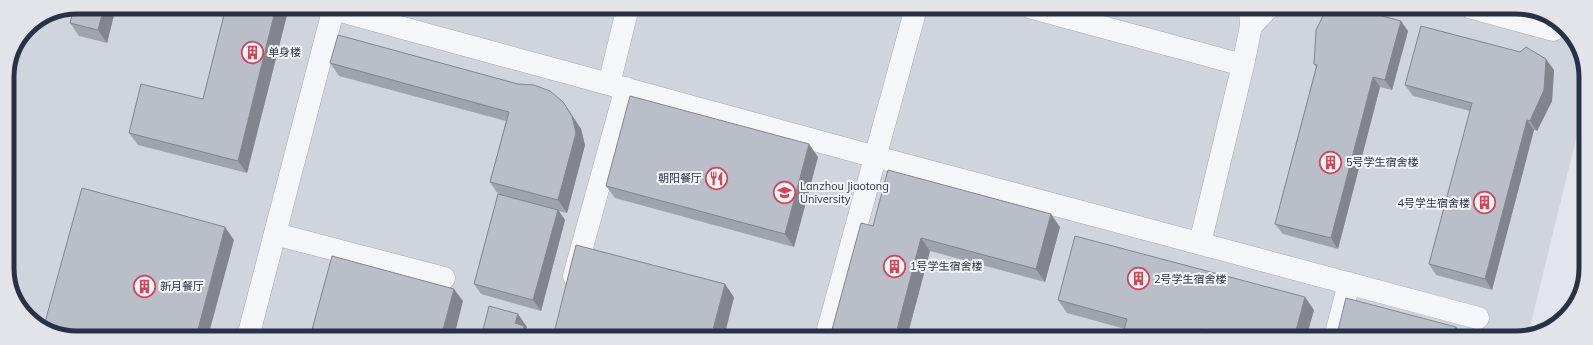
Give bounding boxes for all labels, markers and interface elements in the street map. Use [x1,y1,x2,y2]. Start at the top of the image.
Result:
building icon: 单身楼 [239,39,265,65]
place label: 单身楼 [268,45,301,59]
building icon: 5号学生宿舍楼 [1318,149,1344,175]
place label: 5号学生宿舍楼 [1346,155,1419,169]
restaurant icon: 朝阳餐厅 [704,165,730,191]
place label: 朝阳餐厅 [658,171,702,185]
school or university icon: Lanzhou Jiaotong University [772,179,798,205]
place label: Lanzhou Jiaotong University [800,179,889,206]
building icon: 4号学生宿舍楼 [1472,190,1498,216]
place label: 4号学生宿舍楼 [1397,196,1470,210]
building icon: 1号学生宿舍楼 [881,253,907,279]
place label: 1号学生宿舍楼 [910,259,983,273]
building icon: 2号学生宿舍楼 [1125,266,1151,292]
place label: 2号学生宿舍楼 [1154,272,1227,286]
building icon: 新月餐厅 [132,273,158,299]
place label: 新月餐厅 [160,279,204,293]

